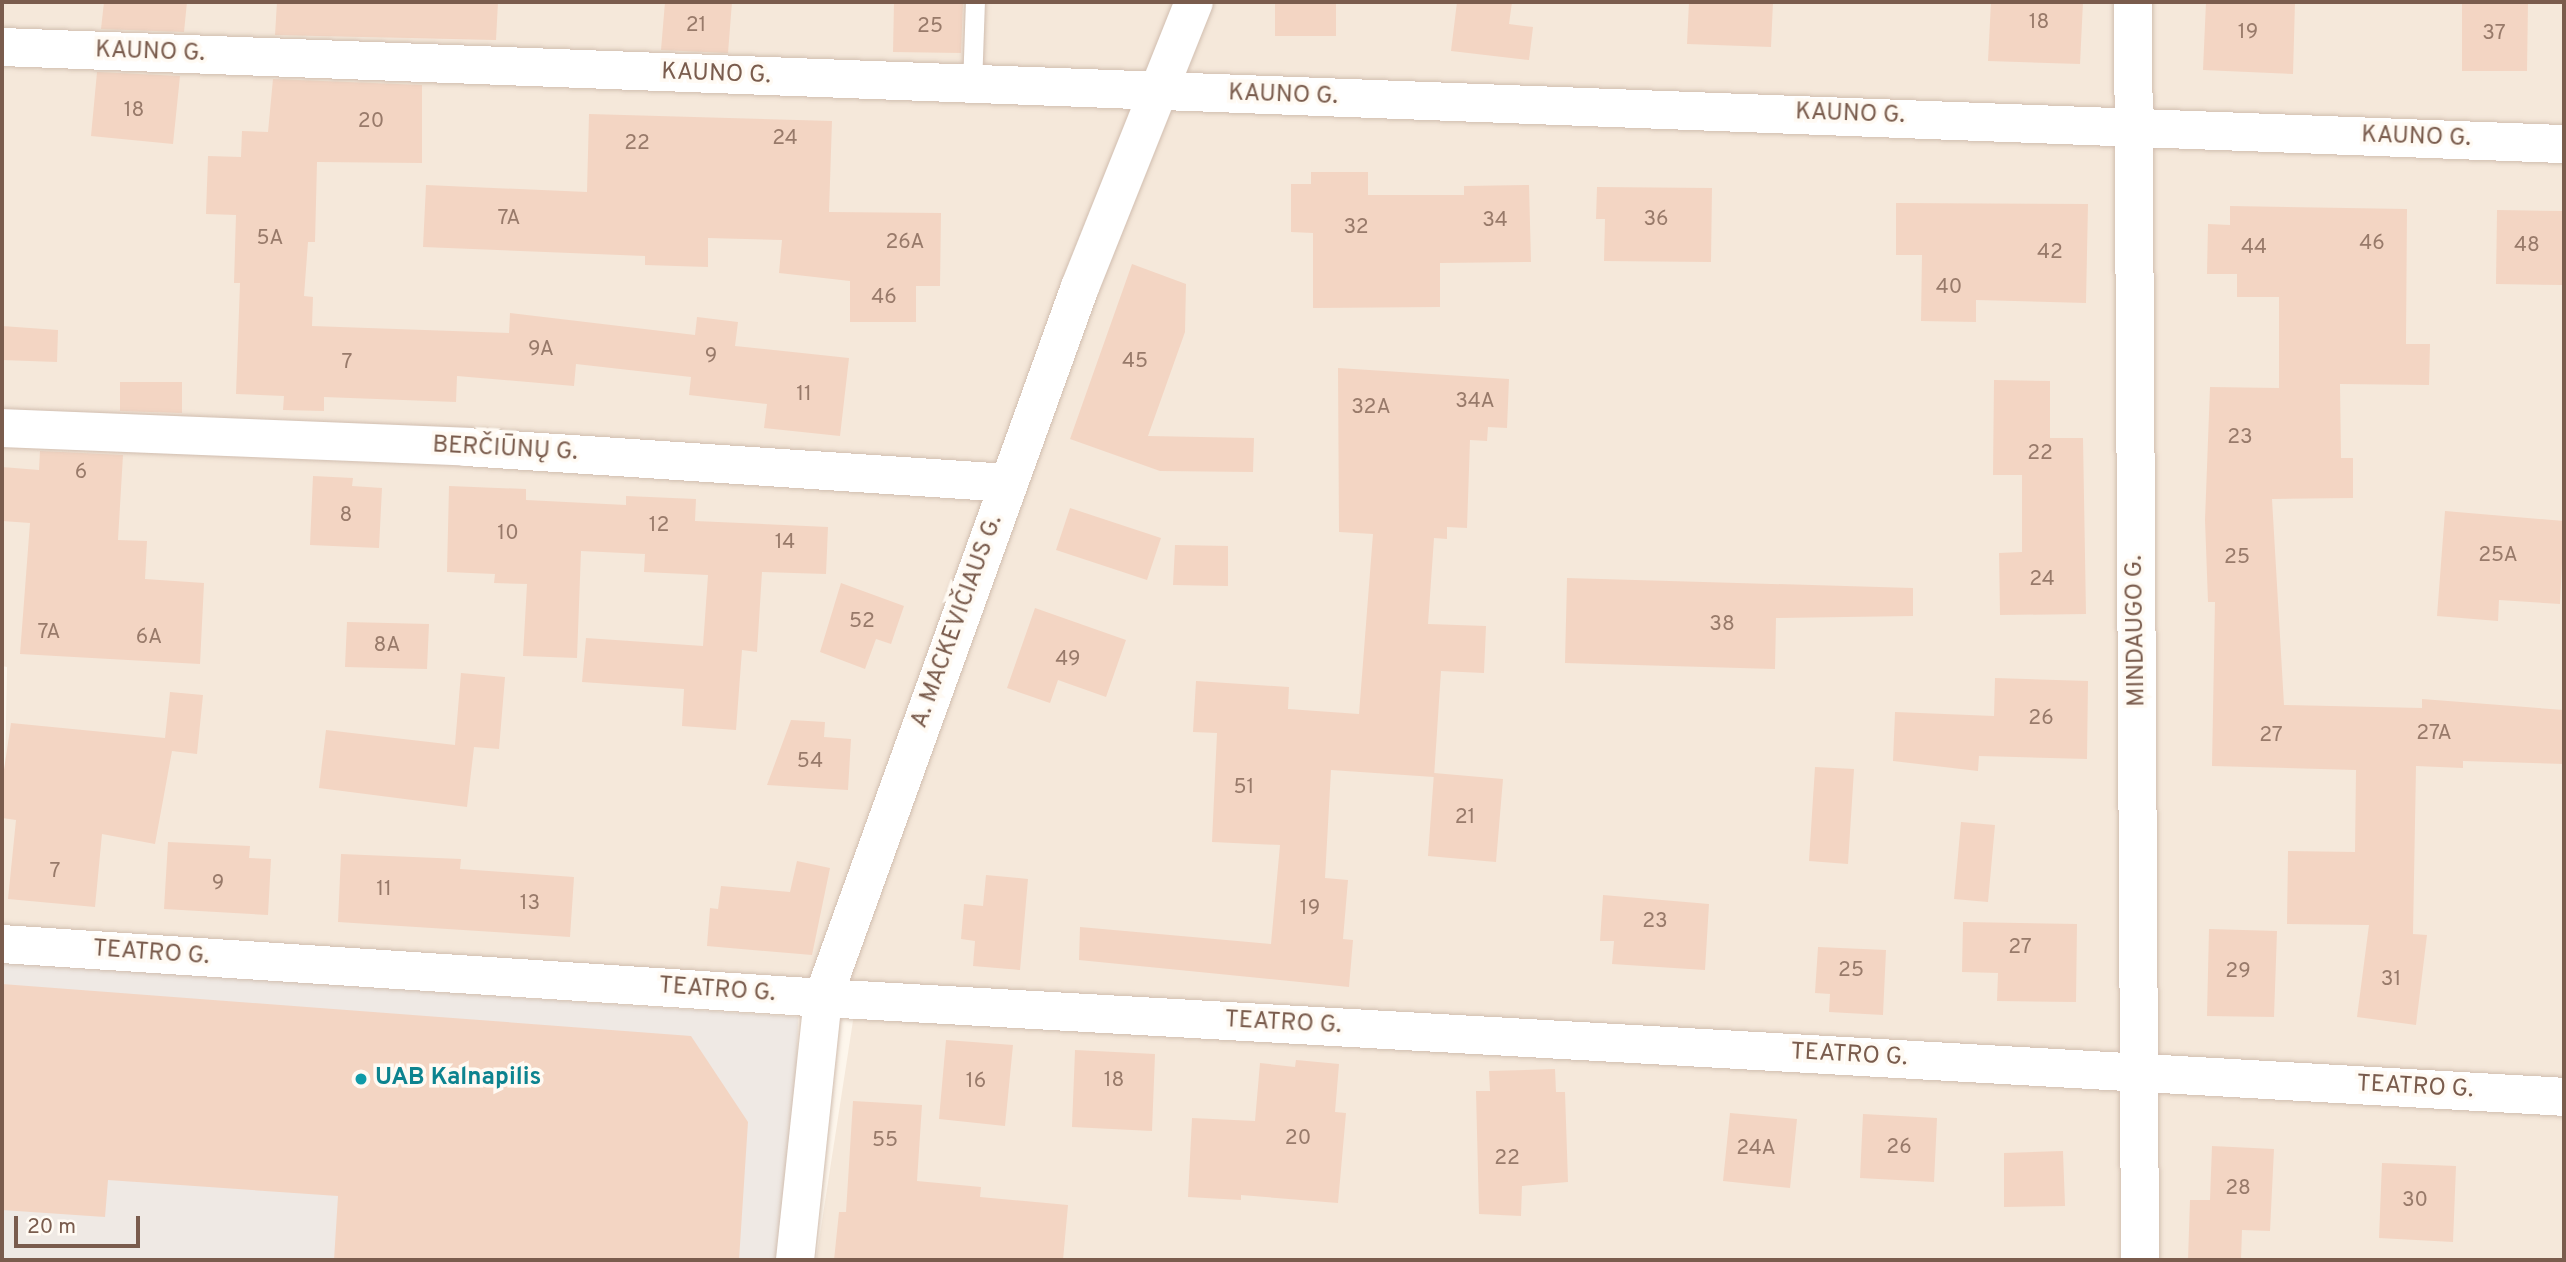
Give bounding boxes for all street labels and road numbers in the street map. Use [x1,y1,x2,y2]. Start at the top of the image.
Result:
street label: KAUNO G. [95,37,205,69]
street label: KAUNO G. [661,59,771,91]
street label: KAUNO G. [1228,80,1338,112]
street label: KAUNO G. [1795,99,1905,131]
street label: KAUNO G. [2361,122,2471,154]
street label: BERČIŪNŲ G. [432,432,578,468]
street label: A. MACKEVIČIAUS G. [906,512,1010,732]
street label: MINDAUGO G. [2121,555,2153,707]
street label: TEATRO G. [92,936,210,972]
street label: TEATRO G. [658,973,776,1009]
street label: TEATRO G. [1224,1007,1342,1041]
street label: TEATRO G. [1790,1039,1908,1073]
street label: TEATRO G. [2356,1071,2474,1105]

